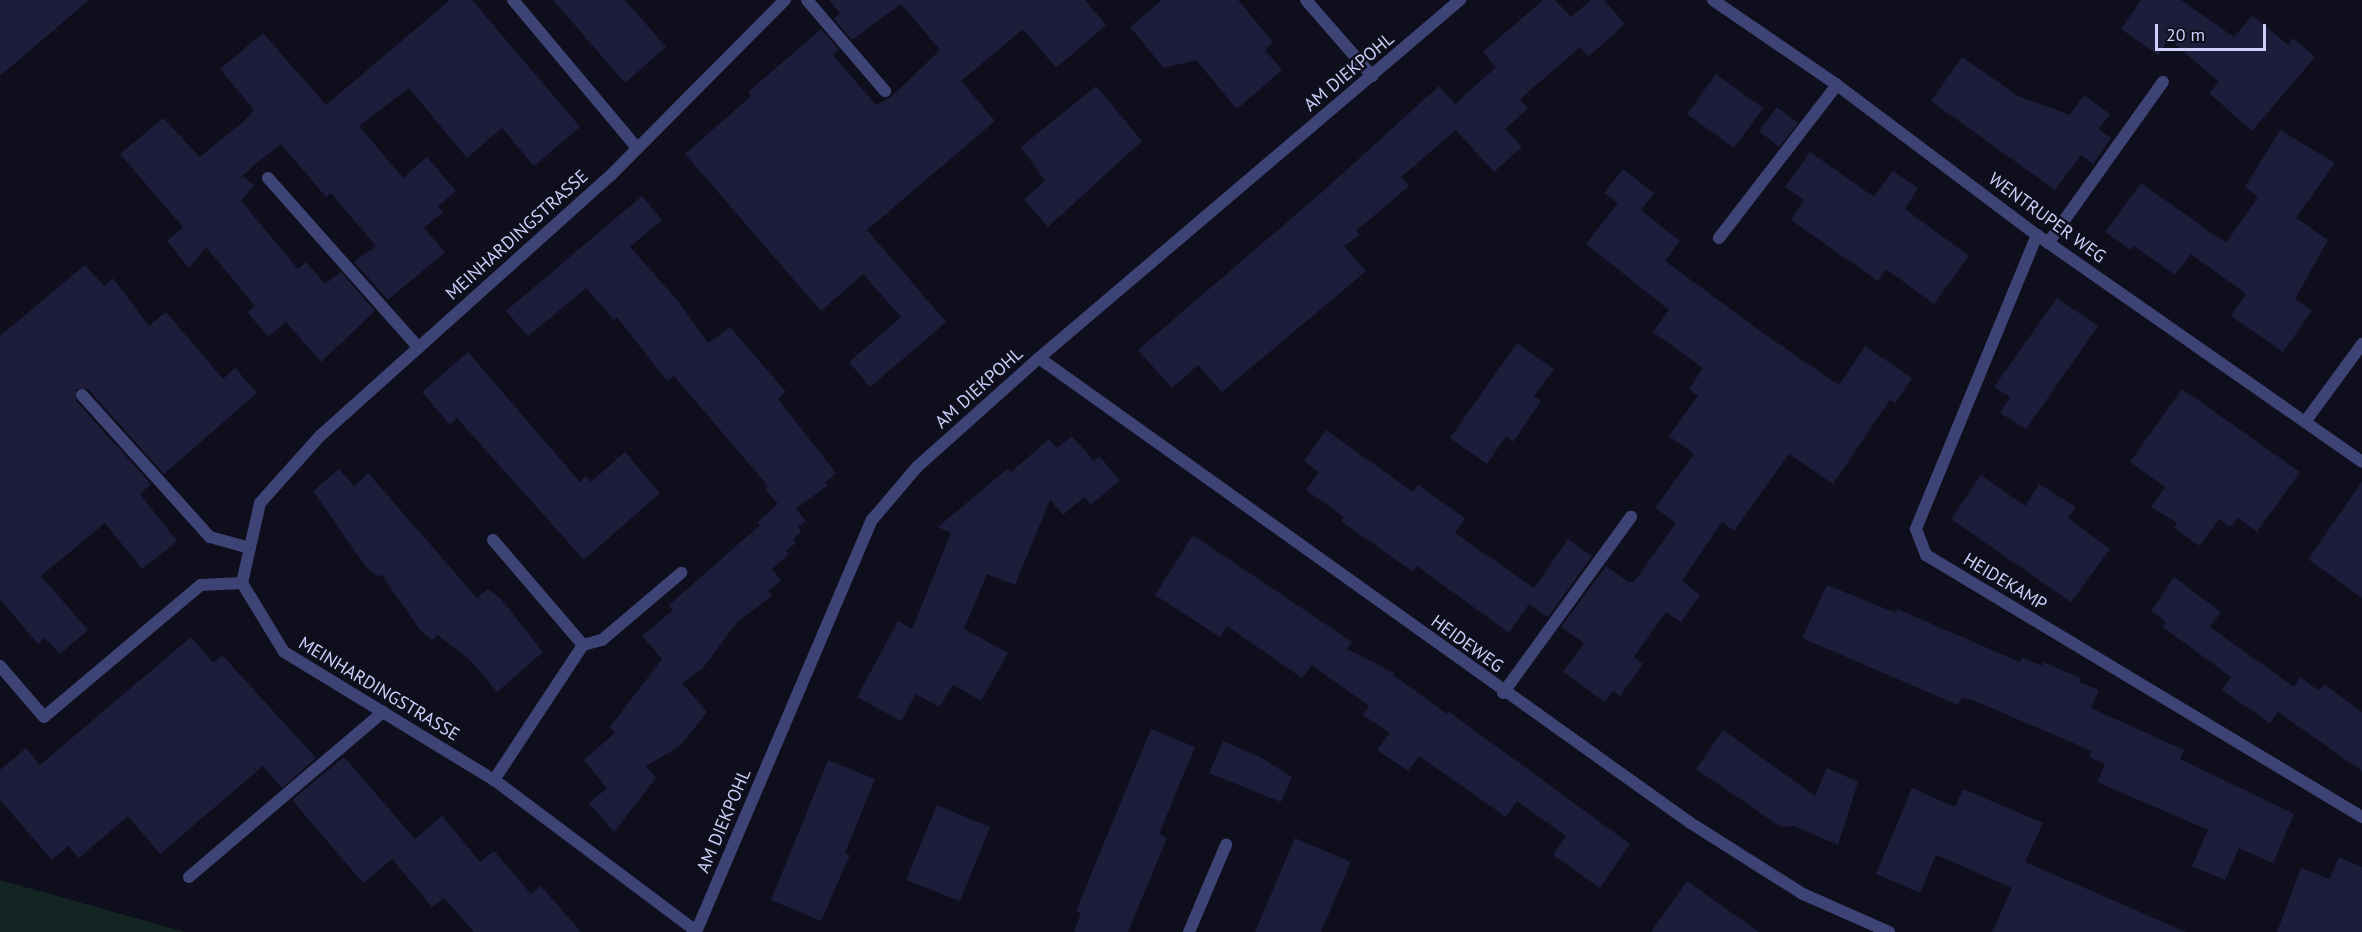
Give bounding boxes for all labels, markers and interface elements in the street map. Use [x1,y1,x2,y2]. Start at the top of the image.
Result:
scale bar [2158,12,2269,50]
text: 20 m [2166,23,2205,46]
street label: AM DIEKPOHL [1300,28,1398,116]
street label: MEINHARDINGSTRASSE [441,165,593,305]
street label: WENTRUPER WEG [1984,168,2110,268]
street label: AM DIEKPOHL [931,343,1027,433]
street label: HEIDEKAMP [1959,549,2051,615]
street label: HEIDEWEG [1427,611,1507,677]
street label: MEINHARDINGSTRASSE [295,632,463,746]
street label: AM DIEKPOHL [692,766,756,876]

